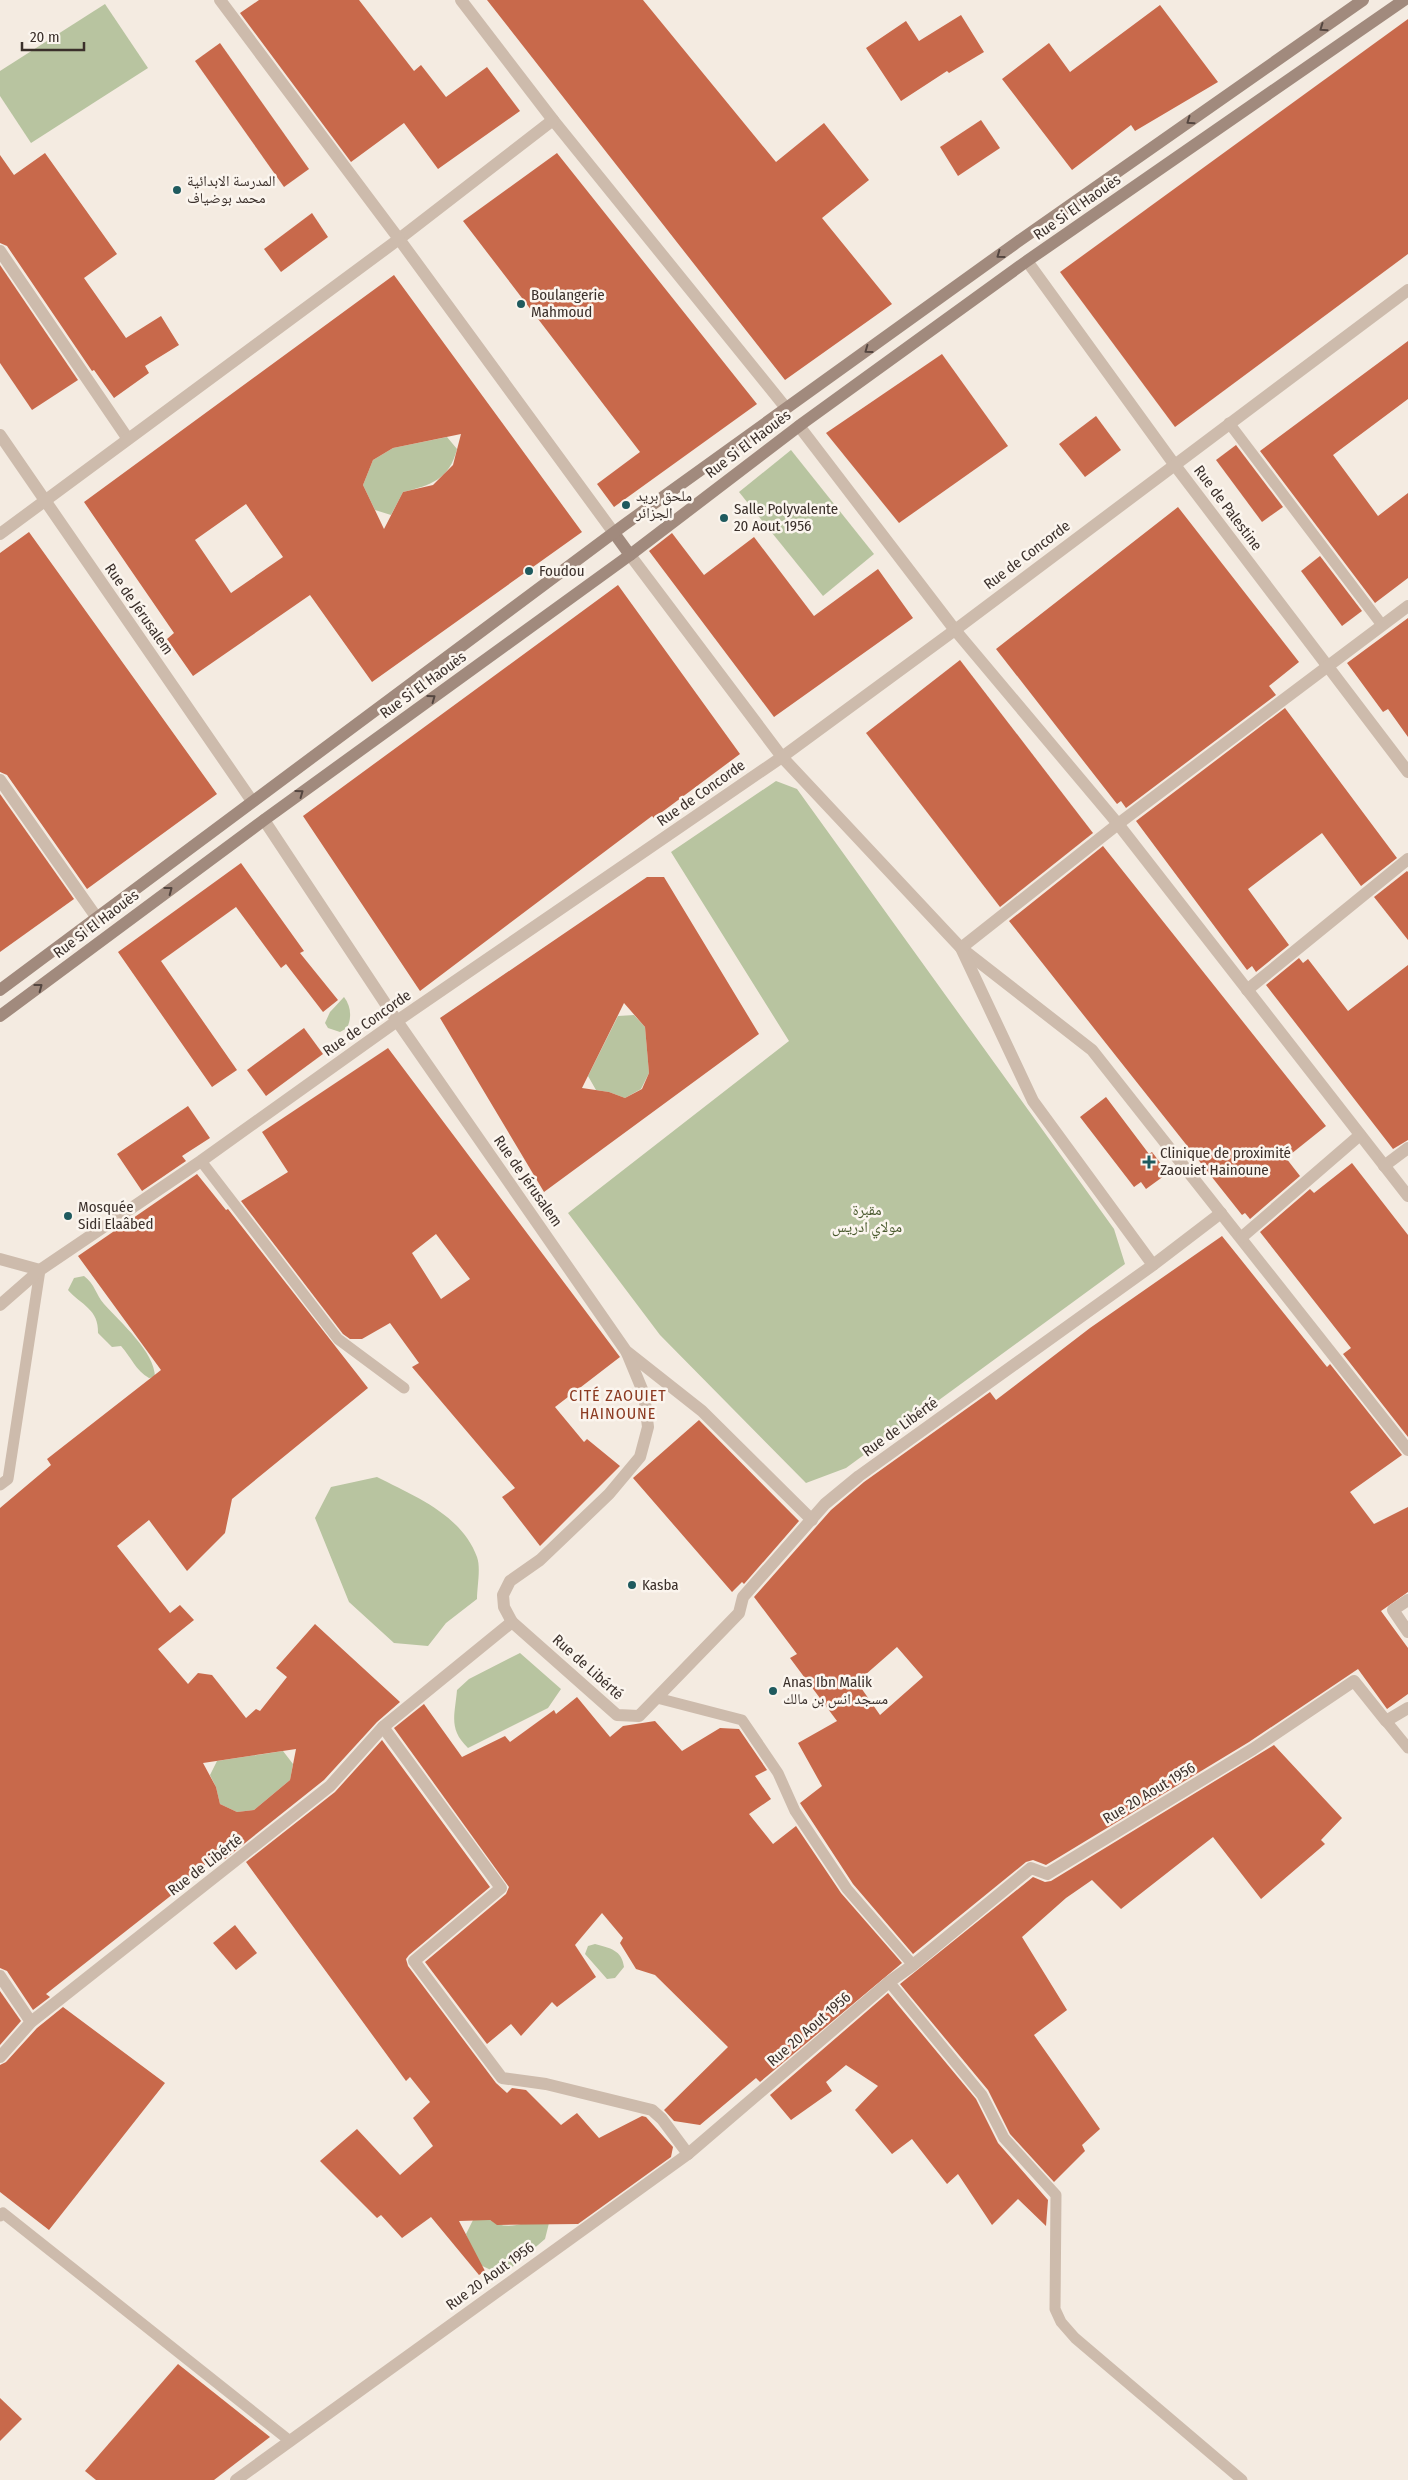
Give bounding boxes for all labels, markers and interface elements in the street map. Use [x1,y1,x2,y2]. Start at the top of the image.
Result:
scale bar [22,20,85,52]
one-way arrow [1319,22,1329,31]
text: 20 m [30,28,60,46]
one-way arrow [1186,115,1196,124]
street label: Rue Si El Haouès [1030,170,1124,244]
place label: المدرسة الابدائية محمد بوضياف [187,172,275,207]
marker: المدرسة الابدائية محمد بوضياف [171,184,183,196]
one-way arrow [996,249,1005,258]
place label: Boulangerie Mahmoud [531,286,605,321]
marker: Boulangerie Mahmoud [515,298,527,310]
one-way arrow [864,344,873,353]
street label: Rue Si El Haouès [702,406,794,482]
street label: Rue de Palestine [1190,462,1266,554]
place label: ملحق بريد الجزائر [635,487,692,522]
marker: ملحق بريد الجزائر [620,499,632,511]
place label: Salle Polyvalente 20 Aout 1956 [734,500,838,535]
marker: Salle Polyvalente 20 Aout 1956 [718,512,730,524]
street label: Rue de Concorde [980,517,1074,593]
street label: Rue de Jérusalem [101,560,177,658]
place label: Foudou [539,562,585,580]
marker: Foudou [523,565,535,577]
street label: Rue Si El Haouès [376,648,470,722]
one-way arrow [426,695,436,704]
street label: Rue de Concorde [654,756,748,830]
one-way arrow [295,790,304,799]
street label: Rue Si El Haouès [50,886,142,962]
one-way arrow [163,887,172,895]
one-way arrow [33,984,42,992]
street label: Rue de Concorde [320,986,414,1060]
street label: Rue de Jérusalem [490,1132,566,1230]
place label: Clinique de proximité Zaouiet Hainoune [1160,1144,1291,1179]
marker: Clinique de proximité Zaouiet Hainoune [1142,1155,1156,1169]
place label: Mosquée Sidi Elaâbed [78,1198,153,1233]
park label: مقبرة مولاي ادريس [832,1201,902,1239]
marker: Mosquée Sidi Elaâbed [62,1210,74,1222]
district label: CITÉ ZAOUIET HAINOUNE [569,1386,667,1423]
street label: Rue de Libérté [859,1394,941,1460]
place label: Kasba [642,1576,679,1594]
marker: Kasba [626,1579,638,1591]
street label: Rue de Libérté [549,1631,627,1703]
place label: Anas Ibn Malik مسجد انس بن مالك [783,1673,888,1709]
marker: Anas Ibn Malik مسجد انس بن مالك [767,1685,779,1697]
street label: Rue 20 Aout 1956 [1100,1758,1198,1828]
street label: Rue de Libérté [164,1830,246,1900]
street label: Rue 20 Aout 1956 [764,1988,854,2070]
street label: Rue 20 Aout 1956 [442,2238,538,2314]

